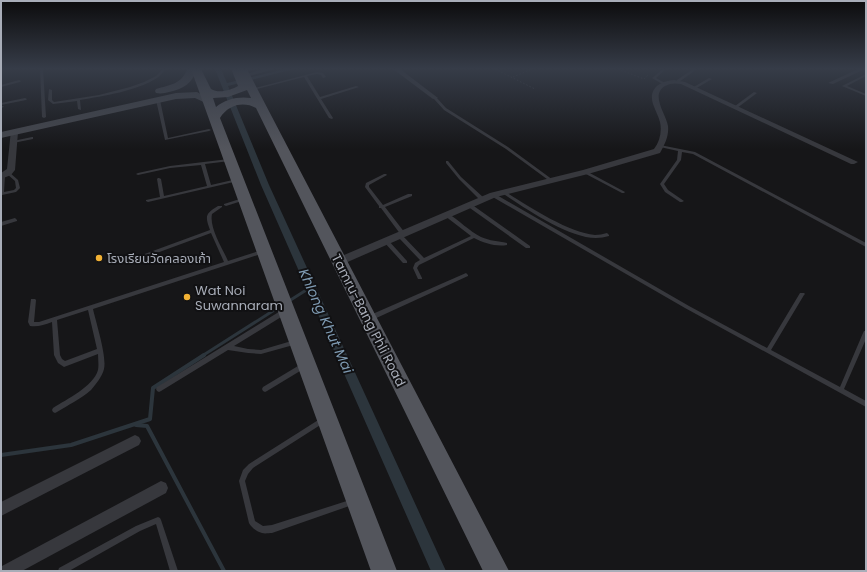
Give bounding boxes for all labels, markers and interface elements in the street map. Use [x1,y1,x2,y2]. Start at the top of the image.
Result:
place label: โรงเรียนวัดคลองเก้า [107,249,211,268]
street label: Tamru-Bang Phli Road [327,251,410,390]
marker: โรงเรียนวัดคลองเก้า [94,253,104,263]
water label: Khlong Khut Mai [294,265,358,377]
place label: Wat Noi Suwannaram [195,281,283,315]
marker: Wat Noi Suwannaram [182,292,192,302]

